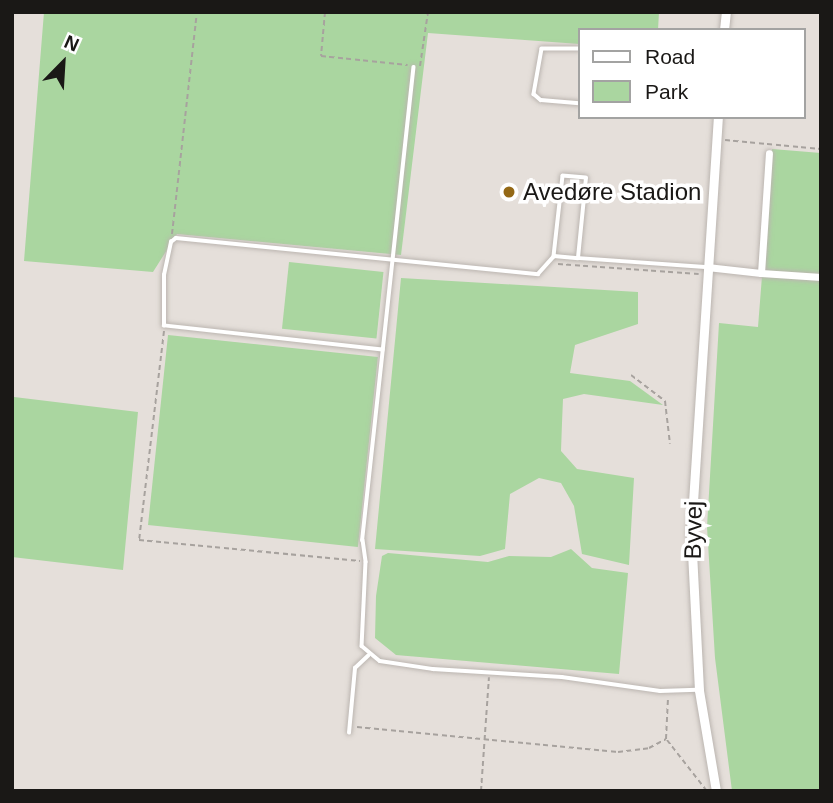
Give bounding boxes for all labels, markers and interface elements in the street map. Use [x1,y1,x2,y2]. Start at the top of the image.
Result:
north arrow [28,28,98,98]
legend [578,28,805,119]
text: N [61,31,82,56]
text: Road [645,45,695,68]
text: Park [645,80,688,103]
place label: Avedøre Stadion [523,178,701,206]
marker: Avedøre Stadion [501,184,517,200]
street label: Byvej [678,500,708,560]

